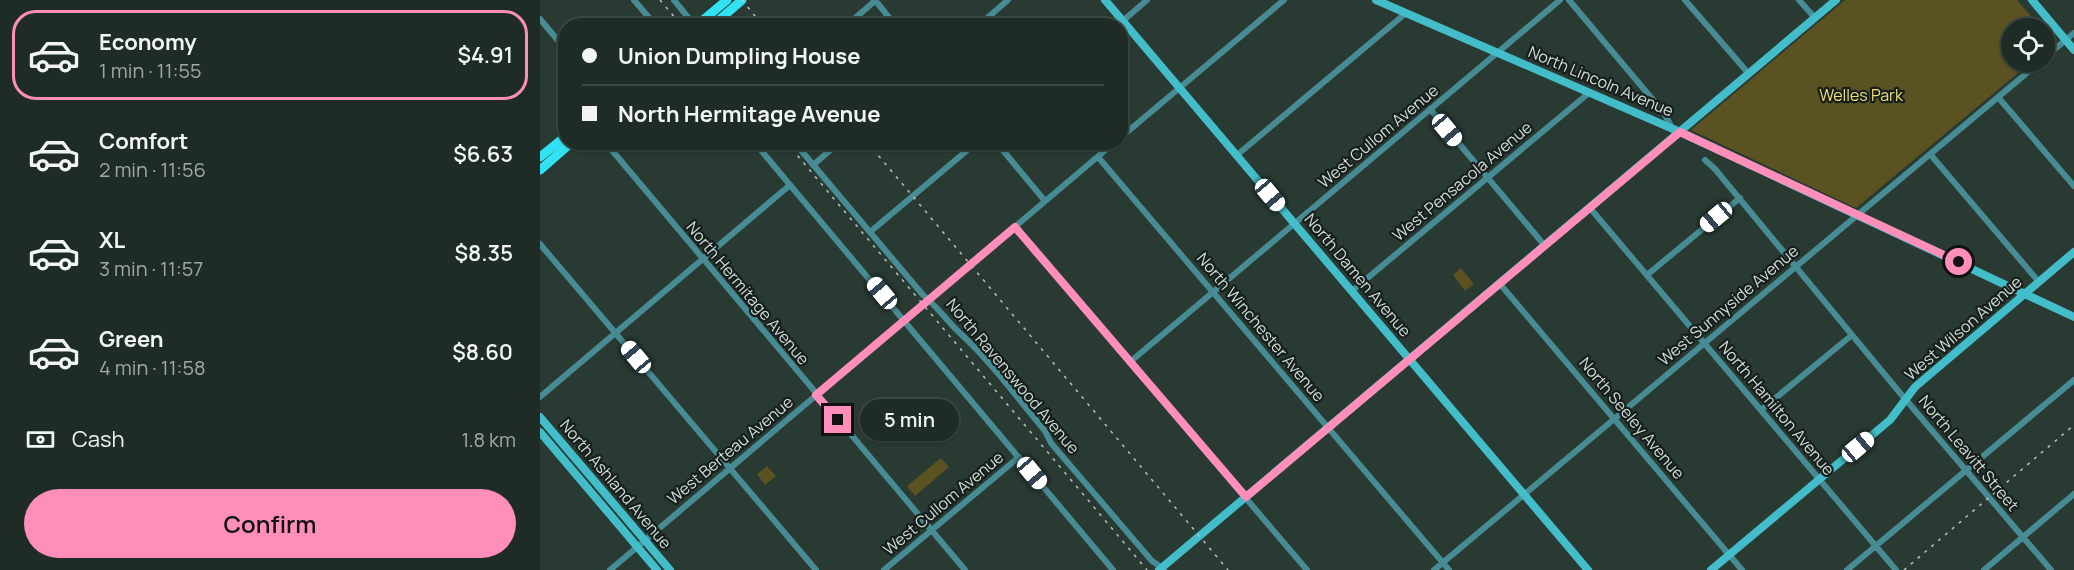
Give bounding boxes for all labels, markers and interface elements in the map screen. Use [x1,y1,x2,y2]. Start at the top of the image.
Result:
map controls [2001,18,2055,72]
button: locate [2001,18,2055,72]
text: Economy [99,27,197,57]
icon: car [27,28,81,82]
text: $4.91 [457,40,513,70]
street label: North Lincoln Avenue [1525,40,1677,122]
text: Union Dumpling House [618,41,860,71]
text: 1 min · 11:55 [99,57,202,84]
street label: West Cullom Avenue [1313,79,1443,193]
park label: Welles Park [1819,84,1904,106]
text: North Hermitage Avenue [618,99,880,129]
car [1429,110,1465,150]
street label: West Pensacola Avenue [1388,116,1536,246]
text: Comfort [99,126,188,156]
icon: car [27,127,81,181]
text: $6.63 [453,139,513,169]
text: 2 min · 11:56 [99,156,206,183]
car [1252,175,1288,215]
car [1696,199,1736,235]
street label: North Damen Avenue [1300,209,1416,341]
street label: North Hermitage Avenue [681,217,815,369]
text: XL [99,225,125,255]
icon: car [27,226,81,280]
text: $8.35 [455,238,513,268]
street label: West Sunnyside Avenue [1653,240,1803,370]
street label: North Winchester Avenue [1192,248,1330,406]
route start [1945,248,1972,275]
text: 3 min · 11:57 [99,255,203,282]
street label: West Wilson Avenue [1900,271,2026,385]
car [864,273,900,313]
street label: North Ravenswood Avenue [941,294,1085,458]
text: Green [99,324,164,354]
icon: car [27,325,81,379]
street label: North Hamilton Avenue [1714,336,1840,480]
text: $8.60 [452,337,513,367]
car [618,337,654,377]
street label: North Seeley Avenue [1574,352,1690,484]
text: 4 min · 11:58 [99,354,206,381]
street label: North Leavitt Street [1914,390,2024,516]
street label: West Berteau Avenue [662,391,798,509]
callout: 5 min [859,399,958,441]
route end [824,406,851,433]
text: 5 min [884,406,935,433]
street label: North Ashland Avenue [555,415,677,553]
icon: cash [24,423,57,456]
text: Cash [72,424,125,454]
text: 1.8 km [461,426,516,453]
car [1838,429,1878,465]
street label: West Cullom Avenue [878,446,1008,560]
car [1014,453,1050,493]
button: Confirm [24,489,516,558]

